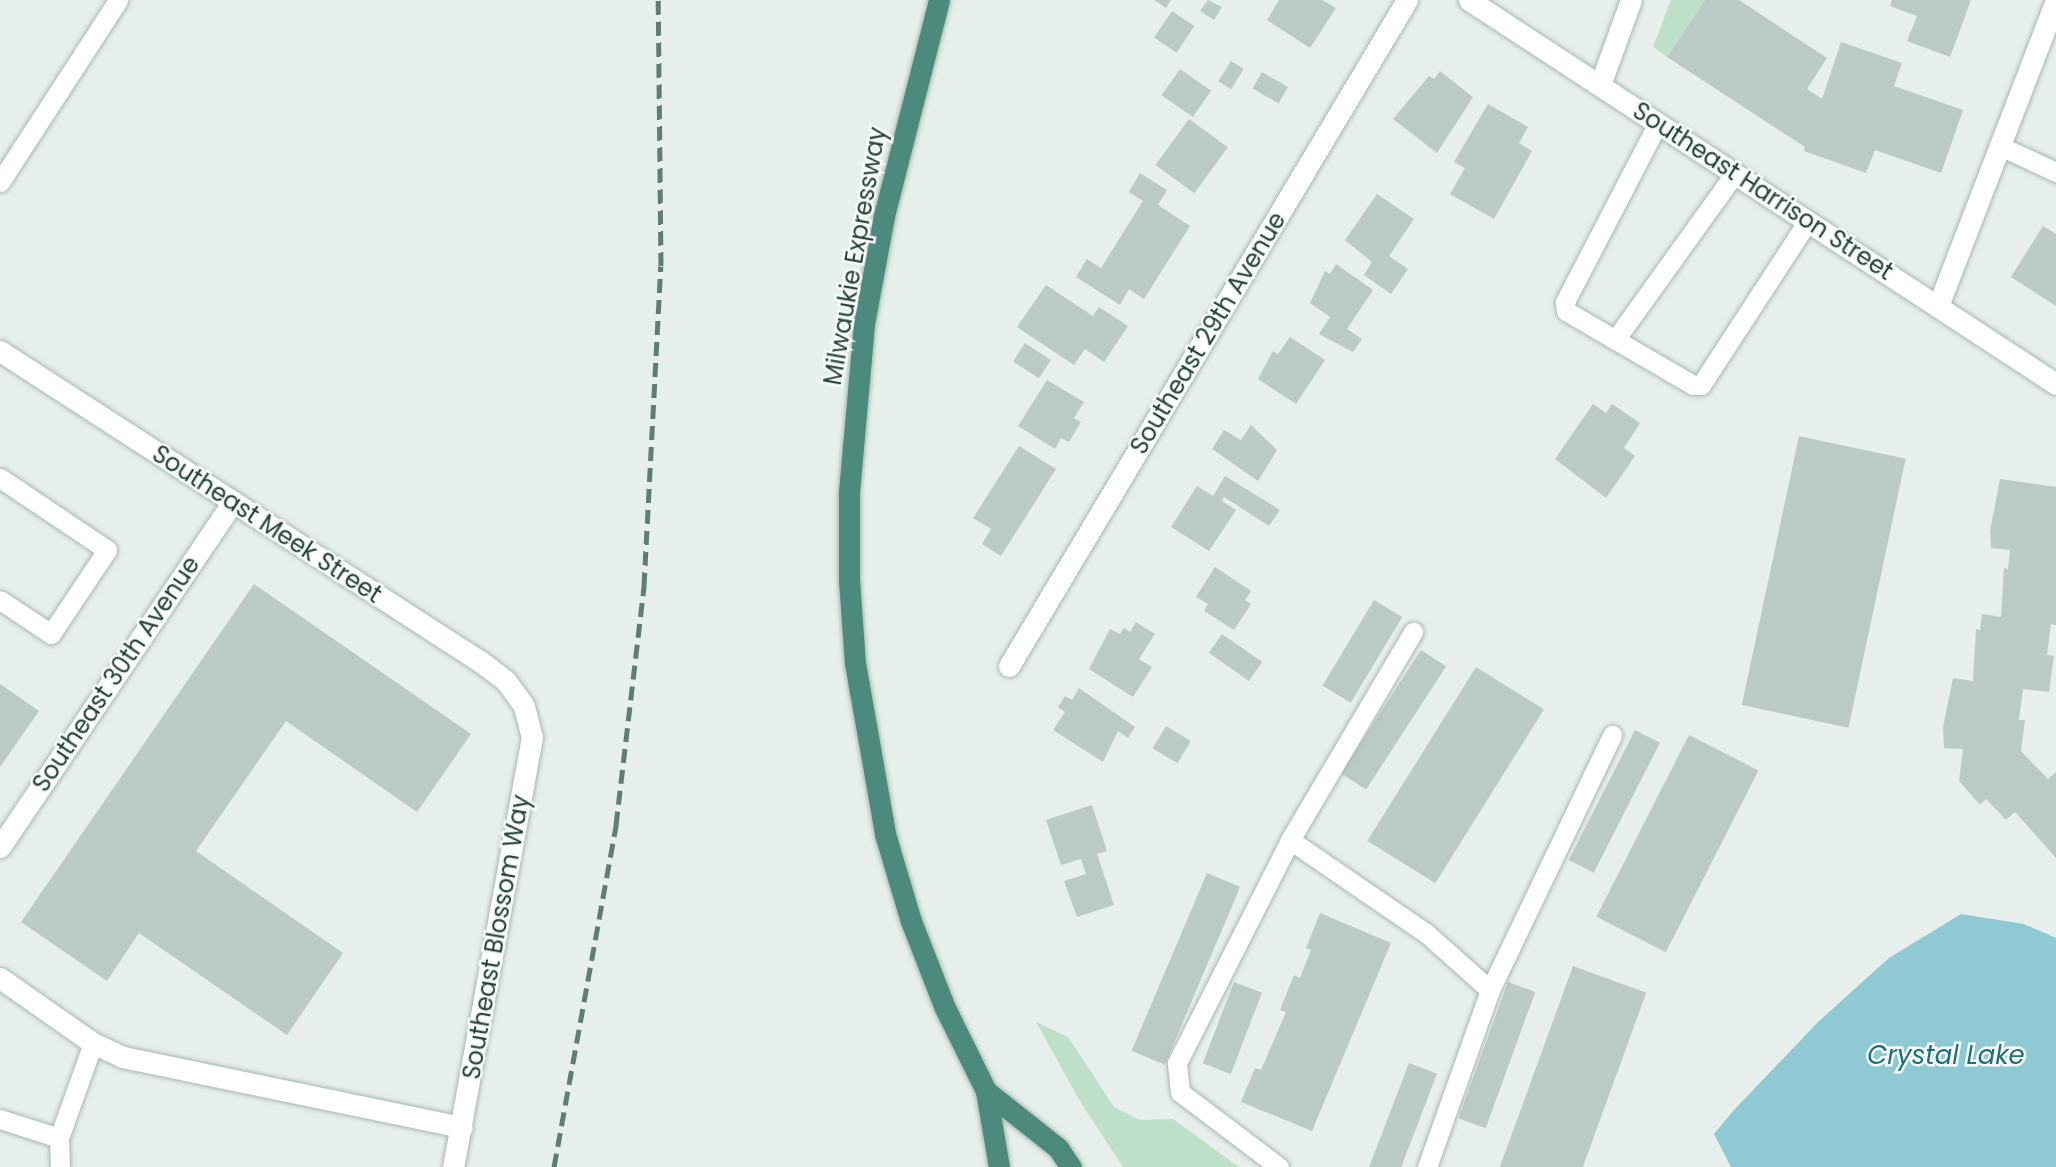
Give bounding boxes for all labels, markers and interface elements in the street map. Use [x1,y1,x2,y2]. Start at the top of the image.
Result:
street label: Southeast Harrison Street [1628,96,1898,286]
street label: Milwaukie Expressway [818,125,892,387]
street label: Southeast 29th Avenue [1124,207,1292,459]
street label: Southeast Meek Street [147,439,387,609]
street label: Southeast 30th Avenue [26,551,206,797]
street label: Southeast Blossom Way [457,793,535,1081]
water label: Crystal Lake [1867,1040,2025,1072]

